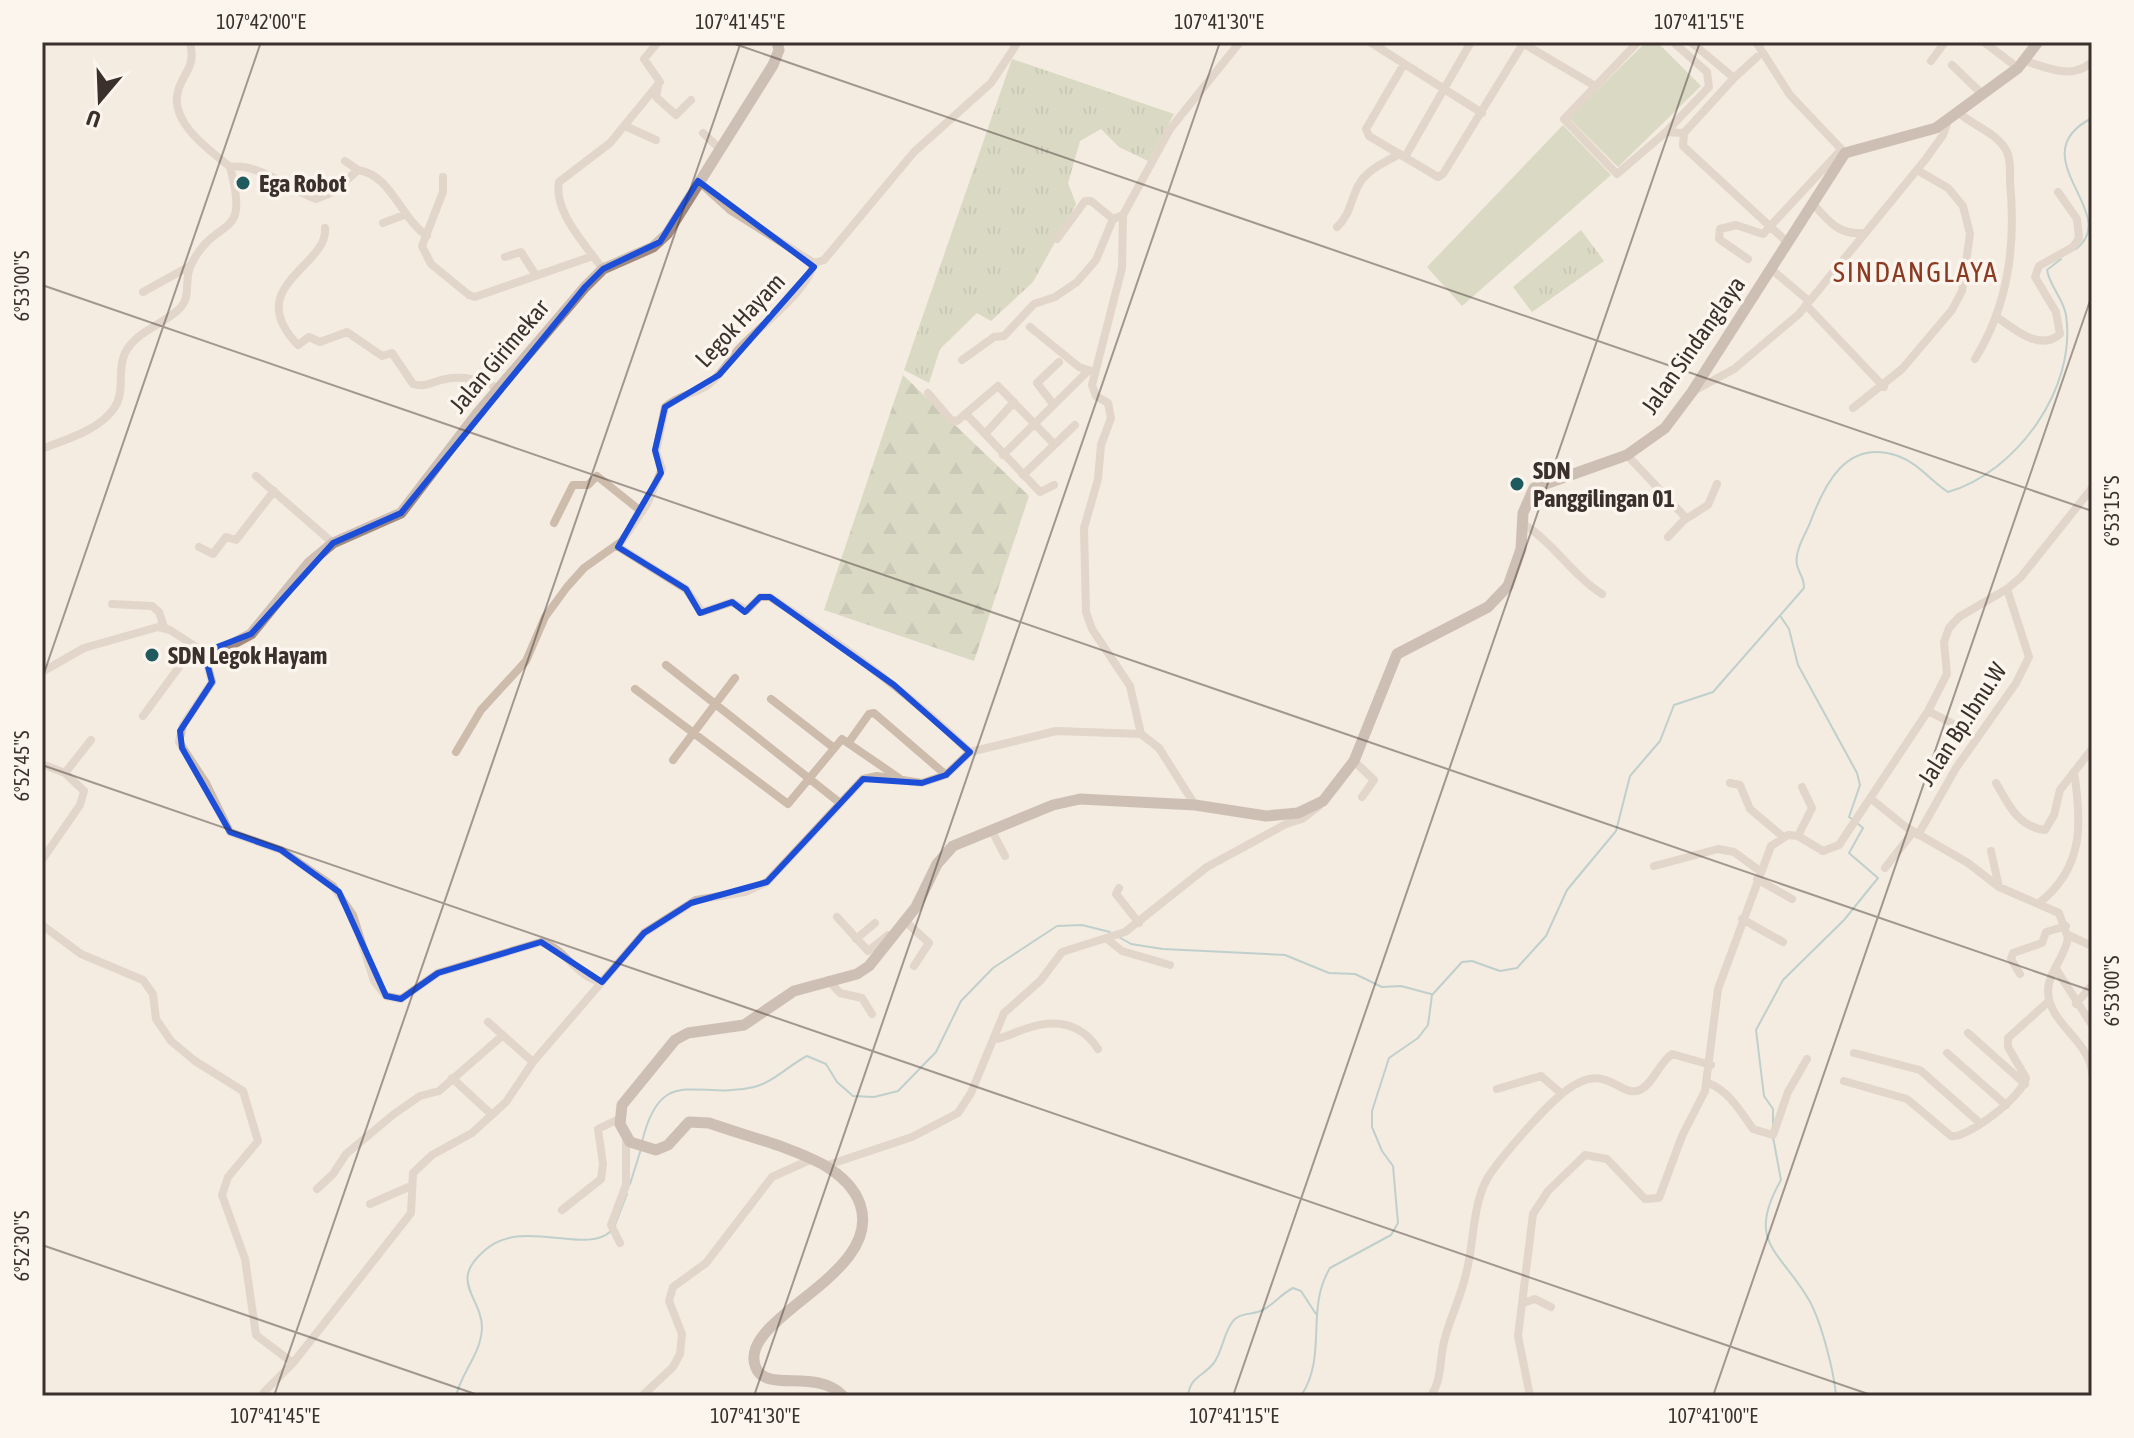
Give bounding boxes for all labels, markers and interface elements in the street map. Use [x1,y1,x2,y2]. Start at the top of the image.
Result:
text: 107°42'00"E [216,10,306,33]
text: 107°41'45"E [695,10,785,33]
text: 107°41'30"E [1174,10,1264,33]
text: 107°41'15"E [1654,10,1744,33]
north arrow [60,60,140,140]
text: U [83,105,104,133]
place label: Ega Robot [259,170,346,197]
marker: Ega Robot [234,174,252,192]
text: 6°53'00"S [10,251,33,321]
district label: SINDANGLAYA [1833,256,1999,288]
street label: Legok Hayam [690,268,790,372]
street label: Jalan Sindanglaya [1636,271,1750,419]
street label: Jalan Girimekar [444,293,555,418]
place label: SDN Panggilingan 01 [1533,457,1675,512]
marker: SDN Panggilingan 01 [1508,475,1526,493]
text: 6°53'15"S [2100,476,2123,546]
place label: SDN Legok Hayam [168,642,327,669]
marker: SDN Legok Hayam [143,646,161,664]
street label: Jalan Bp.Ibnu.W [1912,657,2012,790]
text: 6°52'45"S [10,731,33,801]
text: 6°53'00"S [2100,956,2123,1026]
text: 6°52'30"S [10,1211,33,1281]
text: 107°41'45"E [230,1404,320,1427]
text: 107°41'30"E [710,1404,800,1427]
text: 107°41'15"E [1189,1404,1279,1427]
text: 107°41'00"E [1668,1404,1758,1427]

